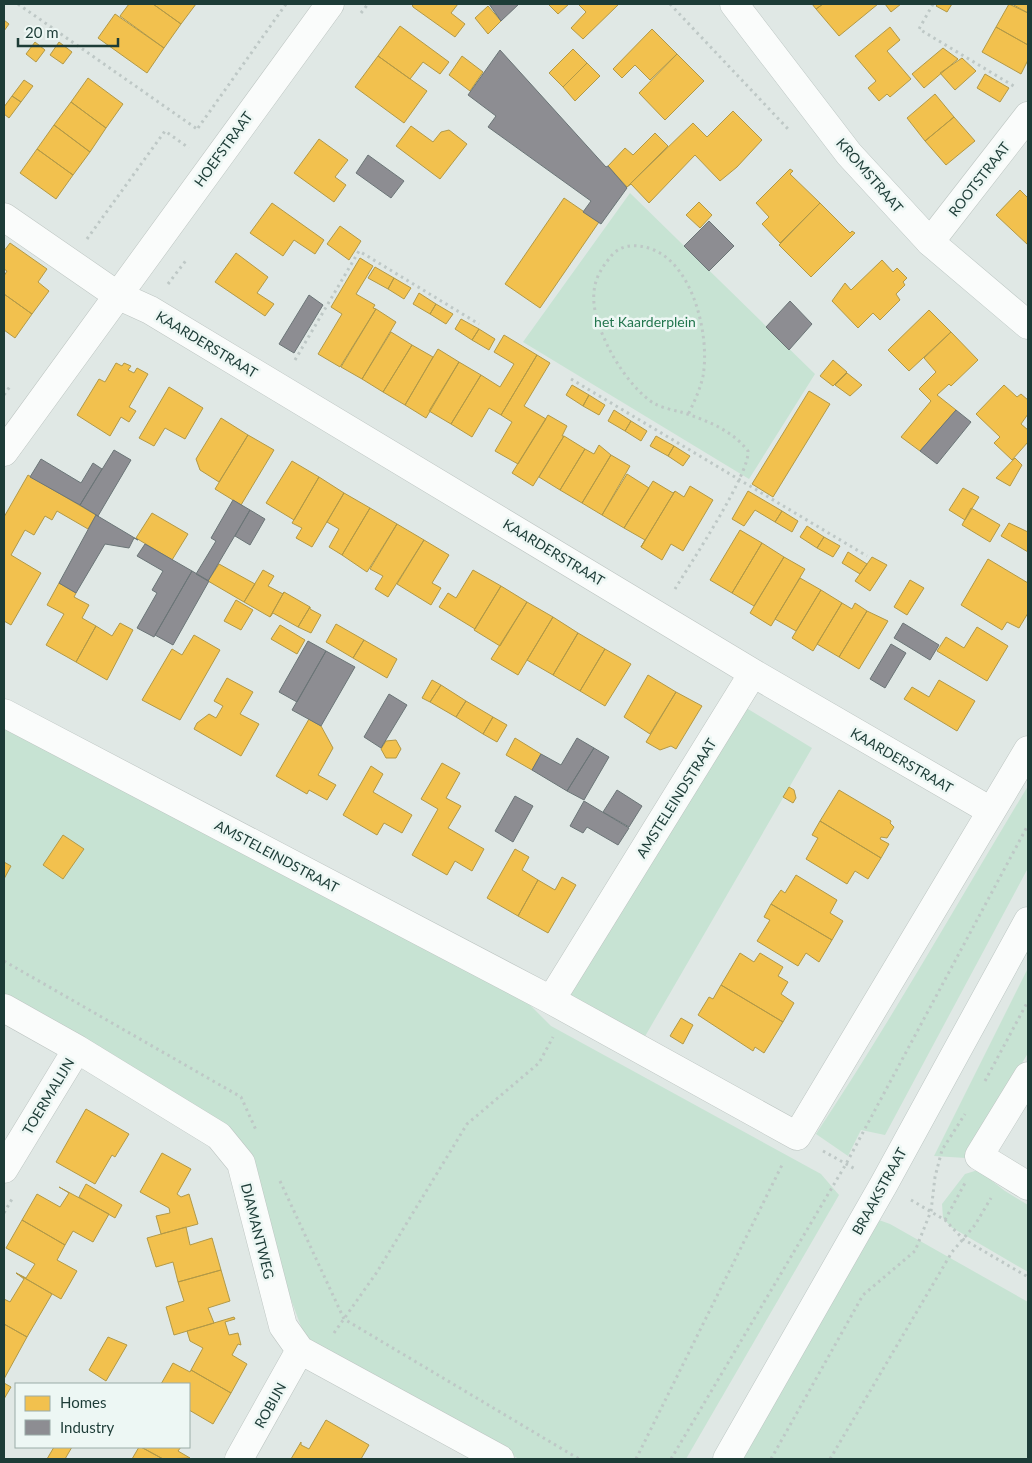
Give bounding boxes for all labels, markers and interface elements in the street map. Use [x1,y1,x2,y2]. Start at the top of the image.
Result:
scale bar [18,15,118,47]
text: 20 m [25,23,59,41]
street label: HOEFSTRAAT [190,108,256,190]
street label: KROMSTRAAT [833,134,907,216]
street label: ROOTSTRAAT [945,138,1014,220]
street label: KAARDERSTRAAT [153,307,261,381]
park label: het Kaarderplein [594,313,696,330]
street label: KAARDERSTRAAT [500,515,608,589]
street label: KAARDERSTRAAT [848,724,957,797]
street label: AMSTELEINDSTRAAT [632,734,720,861]
street label: AMSTELEINDSTRAAT [212,816,342,896]
street label: TOERMALIJN [19,1055,77,1137]
street label: BRAAKSTRAAT [848,1144,910,1238]
street label: DIAMANTWEG [238,1181,278,1281]
street label: ROBIJN [251,1379,289,1431]
legend [15,1383,190,1448]
text: Homes [60,1393,106,1411]
text: Industry [60,1418,115,1436]

